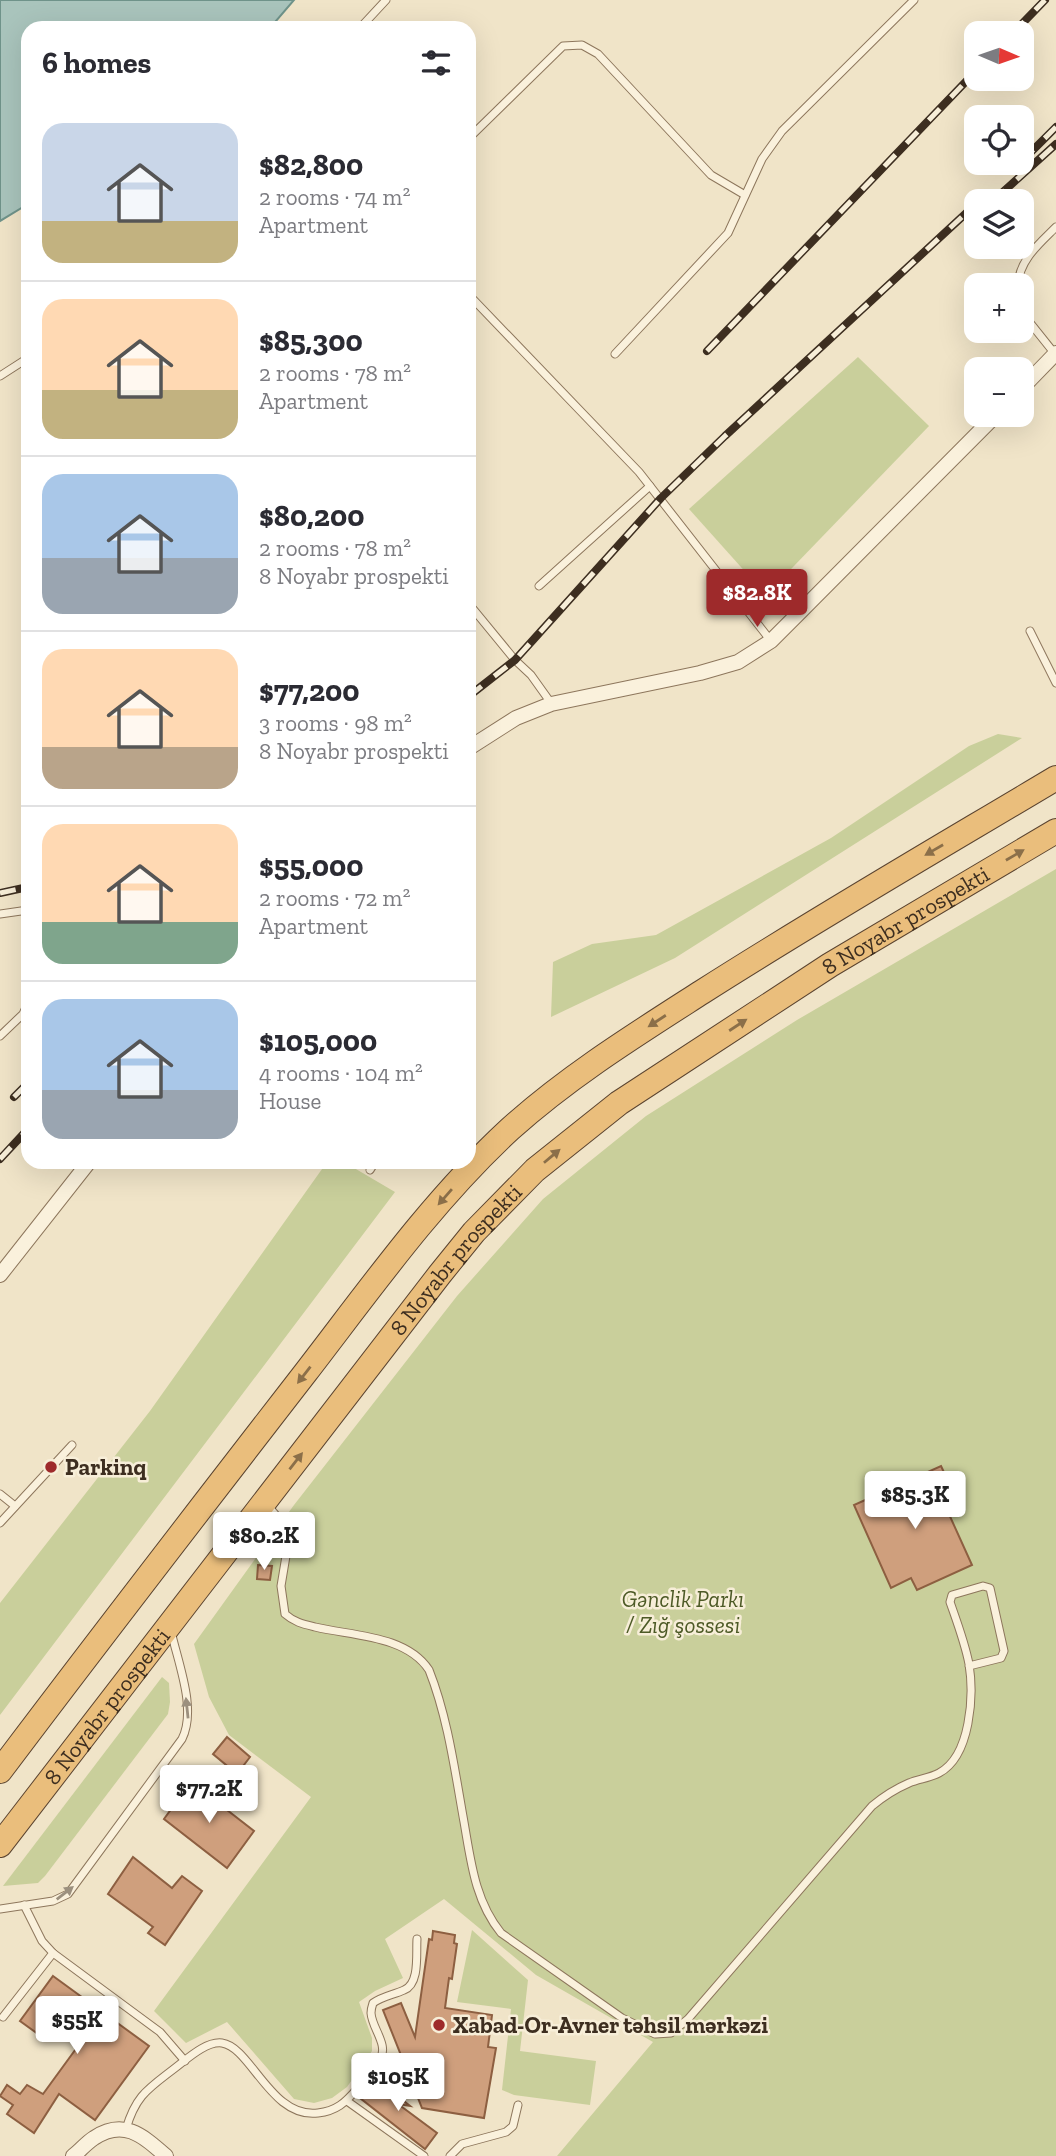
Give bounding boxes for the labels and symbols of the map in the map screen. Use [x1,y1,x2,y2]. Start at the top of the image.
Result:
north arrow [964,21,1034,91]
pin: $82.8K [700,570,814,629]
one-way arrow [924,844,943,857]
one-way arrow [1006,849,1025,861]
street label: 8 Noyabr prospekti [816,860,994,981]
one-way arrow [647,1014,666,1027]
one-way arrow [729,1019,748,1032]
one-way arrow [544,1149,561,1164]
street label: 8 Noyabr prospekti [384,1178,528,1341]
one-way arrow [437,1188,453,1206]
one-way arrow [297,1366,311,1384]
one-way arrow [289,1452,303,1470]
place label: Parkinq [65,1453,146,1481]
marker: Parkinq [43,1459,59,1475]
pin: $85.3K [858,1472,972,1531]
pin: $80.2K [207,1512,321,1572]
park label: Gənclik Parkı / Zığ şossesi [622,1585,744,1639]
street label: 8 Noyabr prospekti [38,1623,176,1790]
one-way arrow [181,1697,192,1719]
pin: $77.2K [152,1766,266,1825]
one-way arrow [55,1886,73,1901]
pin: $55K [36,1996,118,2056]
place label: Xabad-Or-Avner təhsil mərkəzi [453,2011,768,2039]
marker: Xabad-Or-Avner təhsil mərkəzi [431,2017,447,2033]
pin: $105K [349,2054,447,2113]

